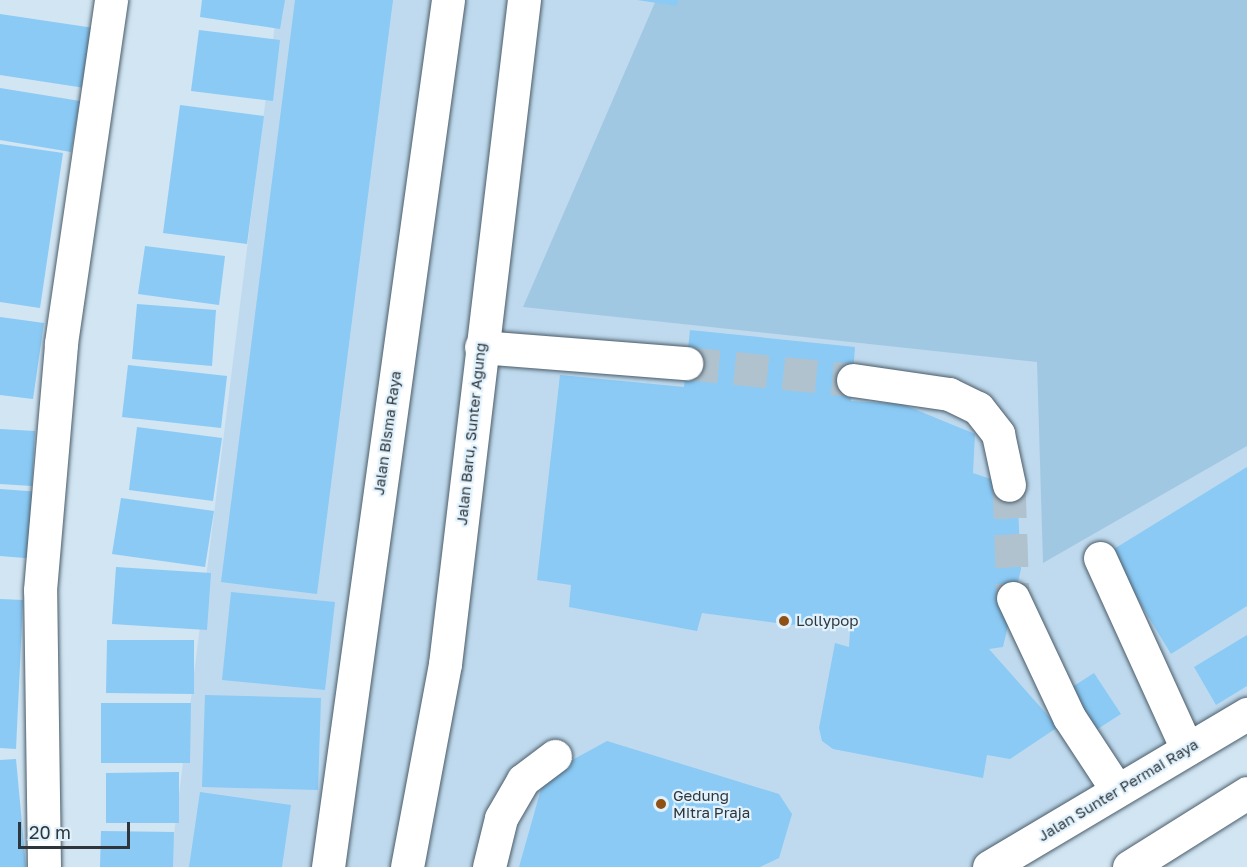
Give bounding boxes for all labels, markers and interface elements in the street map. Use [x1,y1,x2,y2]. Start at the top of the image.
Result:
street label: Jalan Baru, Sunter Agung [452,342,490,526]
street label: Jalan Bisma Raya [369,370,405,496]
place label: Lollypop [796,612,859,630]
marker: Lollypop [777,614,791,628]
street label: Jalan Sunter Permai Raya [1035,735,1201,845]
place label: Gedung Mitra Praja [673,786,750,821]
marker: Gedung Mitra Praja [654,797,668,811]
scale bar [21,810,134,848]
text: 20 m [29,821,71,843]

